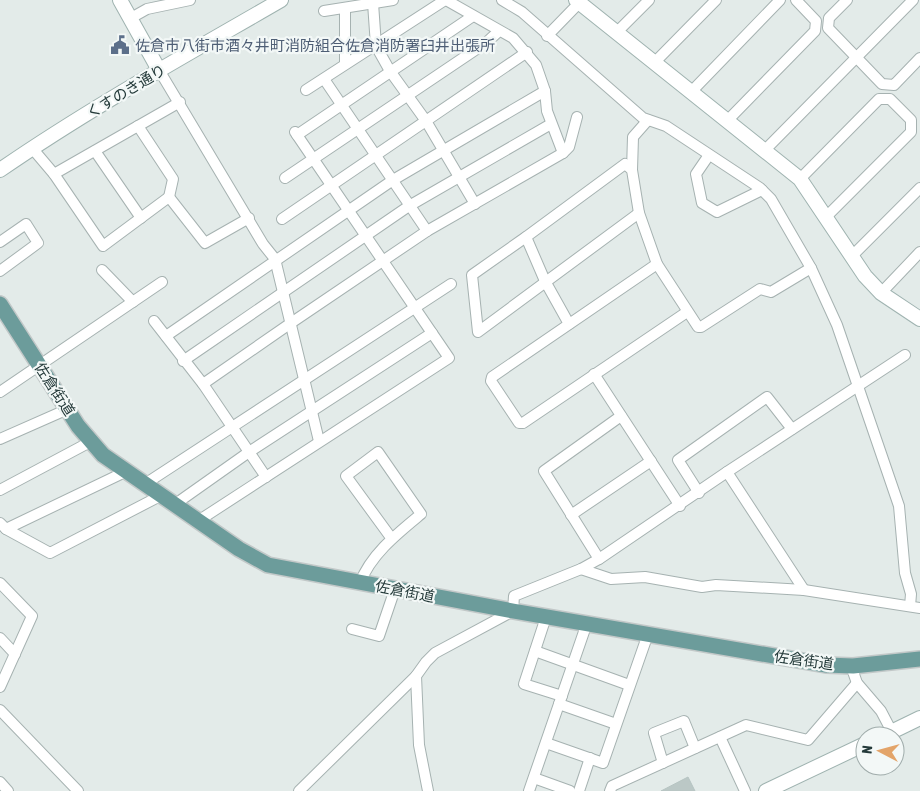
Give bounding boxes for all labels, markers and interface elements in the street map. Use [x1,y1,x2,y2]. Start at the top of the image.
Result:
public building icon: 佐倉市八街市酒々井町消防組合佐倉消防署臼井出張所 [109,34,131,56]
place label: 佐倉市八街市酒々井町消防組合佐倉消防署臼井出張所 [135,37,495,54]
street label: くすのき通り [83,61,169,121]
street label: 佐倉街道 [32,359,78,419]
street label: 佐倉街道 [374,577,436,605]
street label: 佐倉街道 [773,647,835,673]
north arrow [855,726,905,776]
text: N [859,745,875,755]

